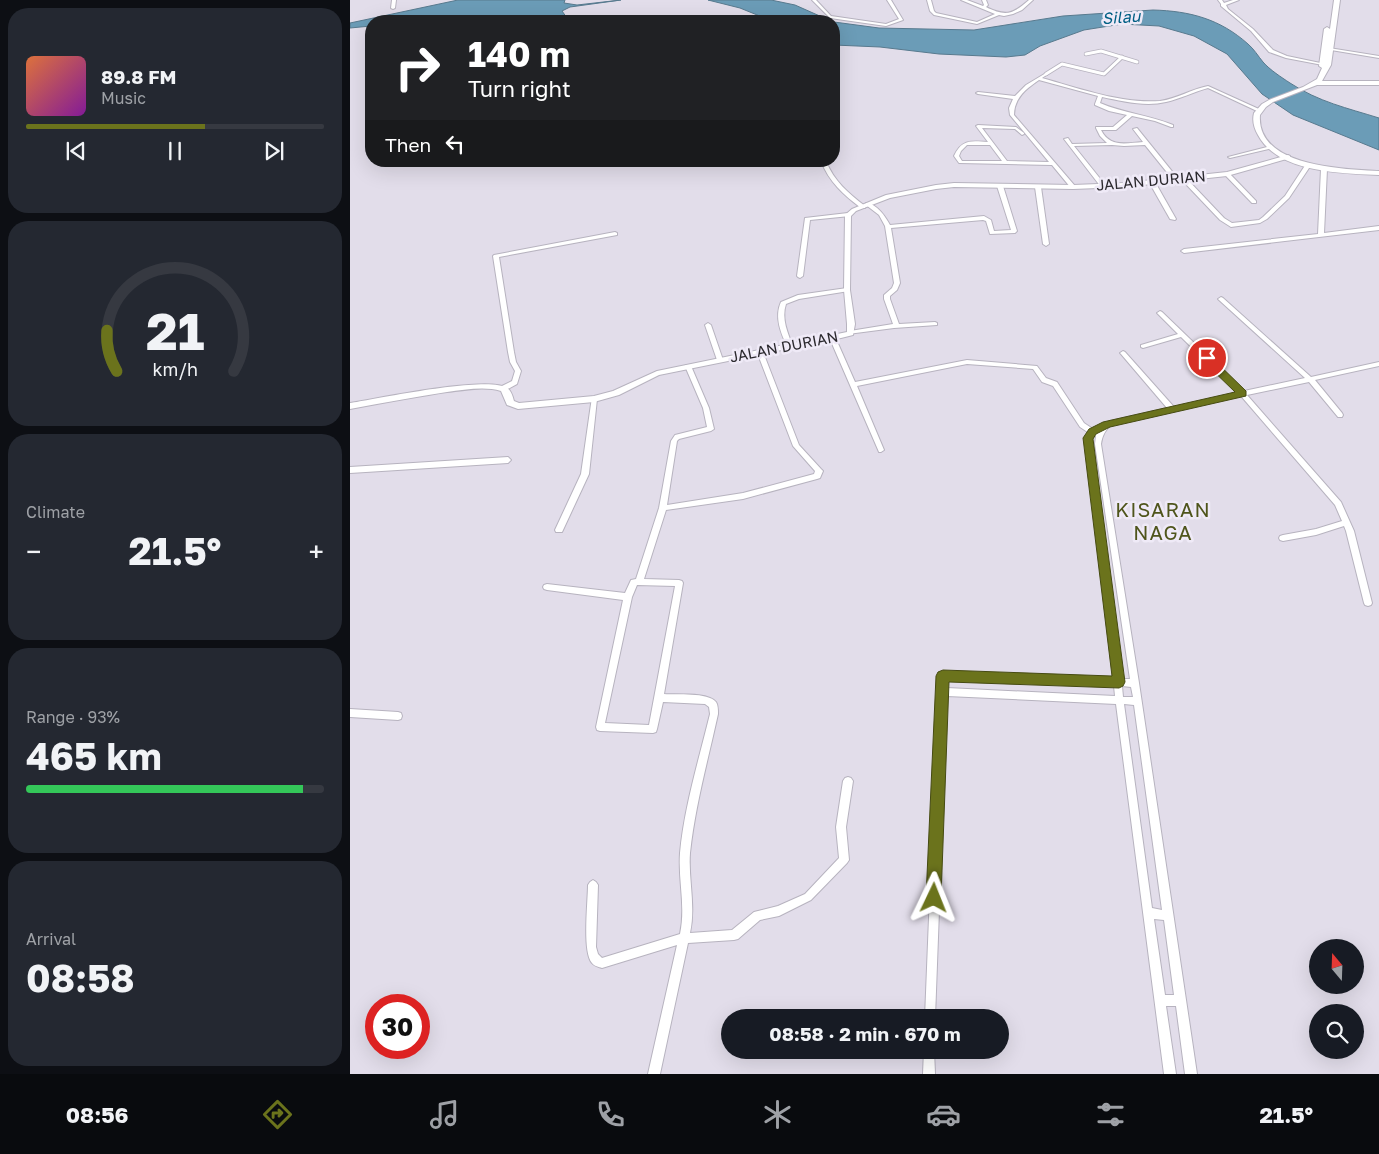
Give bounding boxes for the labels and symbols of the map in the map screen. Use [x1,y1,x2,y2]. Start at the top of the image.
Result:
water label: Silau [1101,6,1142,28]
street label: JALAN DURIAN [1095,166,1206,194]
street label: JALAN DURIAN [728,327,839,365]
pin [1186,337,1228,379]
district label: KISARAN NAGA [1115,497,1211,544]
position arrow [907,871,959,923]
north arrow [1309,939,1364,994]
speed limit sign: 30 [365,994,430,1059]

